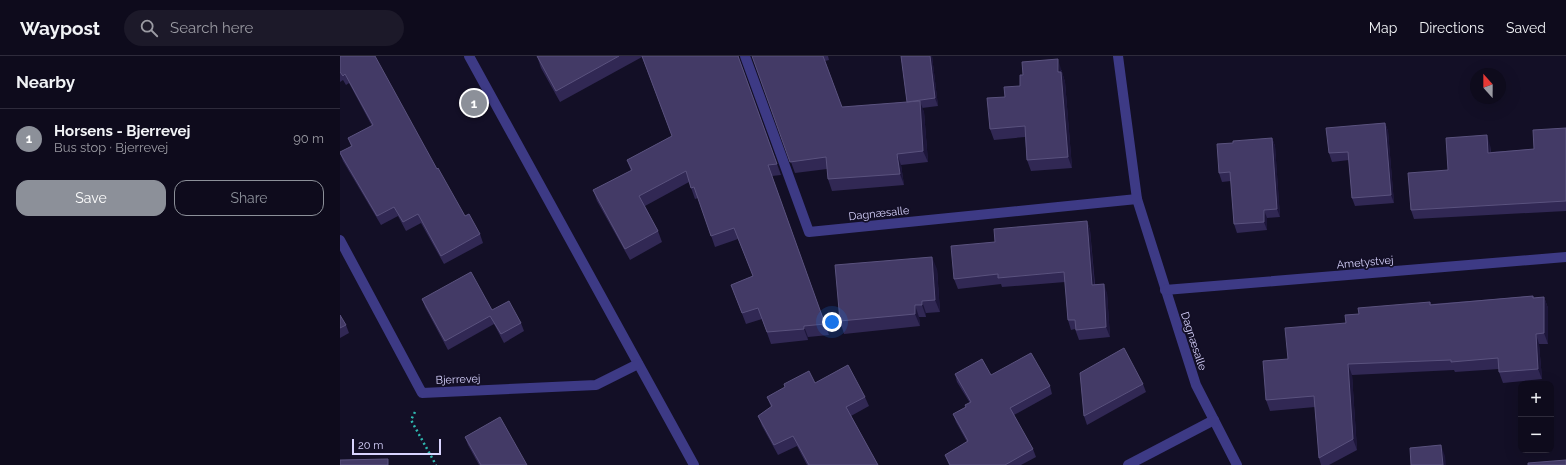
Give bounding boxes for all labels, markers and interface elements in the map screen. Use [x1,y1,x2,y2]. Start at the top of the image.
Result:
search box [124,10,404,46]
text: Waypost [20,17,100,39]
icon: search [138,17,160,39]
text: Search here [170,19,253,37]
text: Map [1369,20,1397,36]
text: Directions [1419,20,1484,36]
text: Saved [1506,20,1546,36]
north arrow [1470,68,1506,104]
text: Nearby [16,72,75,92]
pin: 1 [461,88,487,118]
text: Horsens - Bjerrevej [54,122,191,140]
text: 1 [26,131,32,146]
text: 90 m [293,131,324,146]
text: Bus stop · Bjerrevej [54,140,168,155]
button: Save [16,180,166,216]
button: Share [174,180,324,216]
street label: Dagnæsalle [848,204,911,223]
street label: Ametystvej [1336,254,1394,271]
street label: Dagnæsalle [1178,310,1209,373]
your location [822,312,842,332]
street label: Bjerrevej [435,372,481,387]
map controls [1518,381,1554,453]
button: + [1518,381,1554,417]
button: − [1518,417,1554,453]
scale bar [352,437,441,456]
text: 20 m [358,439,383,452]

